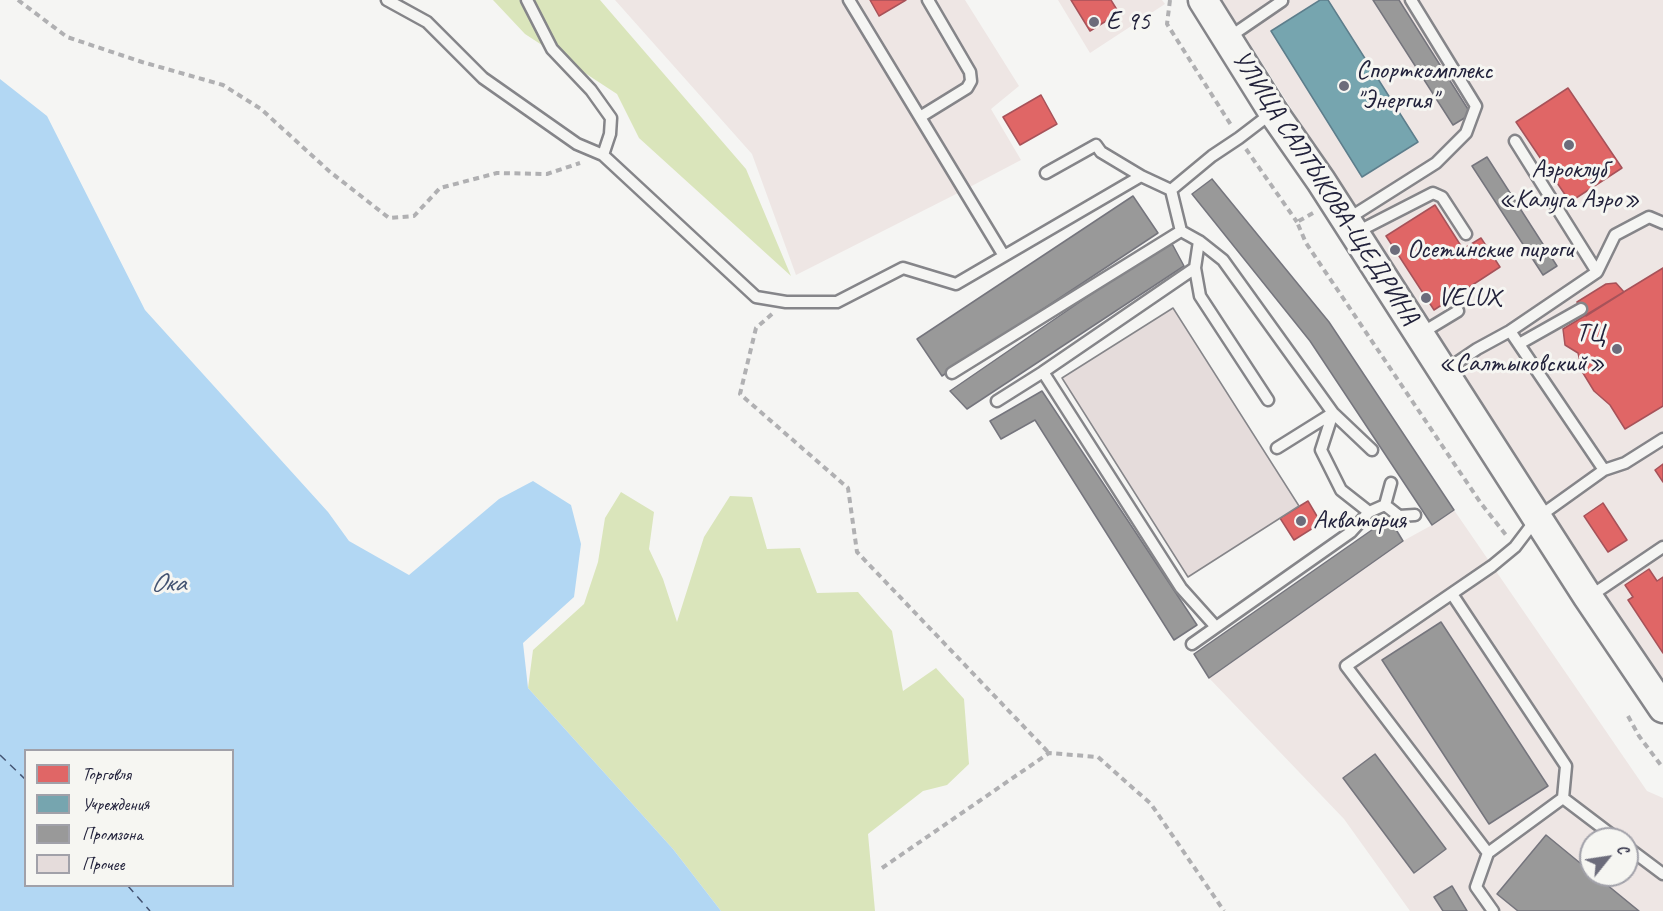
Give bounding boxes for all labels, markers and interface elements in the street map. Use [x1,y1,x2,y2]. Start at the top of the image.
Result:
place label: Е 95 [1106,6,1150,38]
marker: Е 95 [1087,15,1101,29]
street label: УЛИЦА САЛТЫКОВА-ЩЕДРИНА [1225,45,1425,331]
place label: Спорткомплекс "Энергия" [1356,55,1493,116]
marker: Спорткомплекс "Энергия" [1337,79,1351,93]
marker: Аэроклуб «Калуга Аэро» [1562,138,1576,152]
place label: Аэроклуб «Калуга Аэро» [1498,154,1640,216]
place label: Осетинские пироги [1407,234,1573,266]
marker: Осетинские пироги [1388,243,1402,257]
place label: VELUX [1438,282,1500,314]
marker: VELUX [1419,291,1433,305]
place label: ТЦ «Салтыковский» [1438,318,1605,380]
marker: ТЦ «Салтыковский» [1610,342,1624,356]
place label: Акватория [1313,505,1406,537]
marker: Акватория [1294,514,1308,528]
water label: Ока [150,568,186,600]
legend [24,749,234,887]
text: Торговля [82,763,131,785]
text: Учреждения [82,793,149,815]
text: Промзона [82,823,143,845]
north arrow [1579,827,1639,887]
text: С [1612,841,1633,857]
text: Прочее [82,853,124,875]

